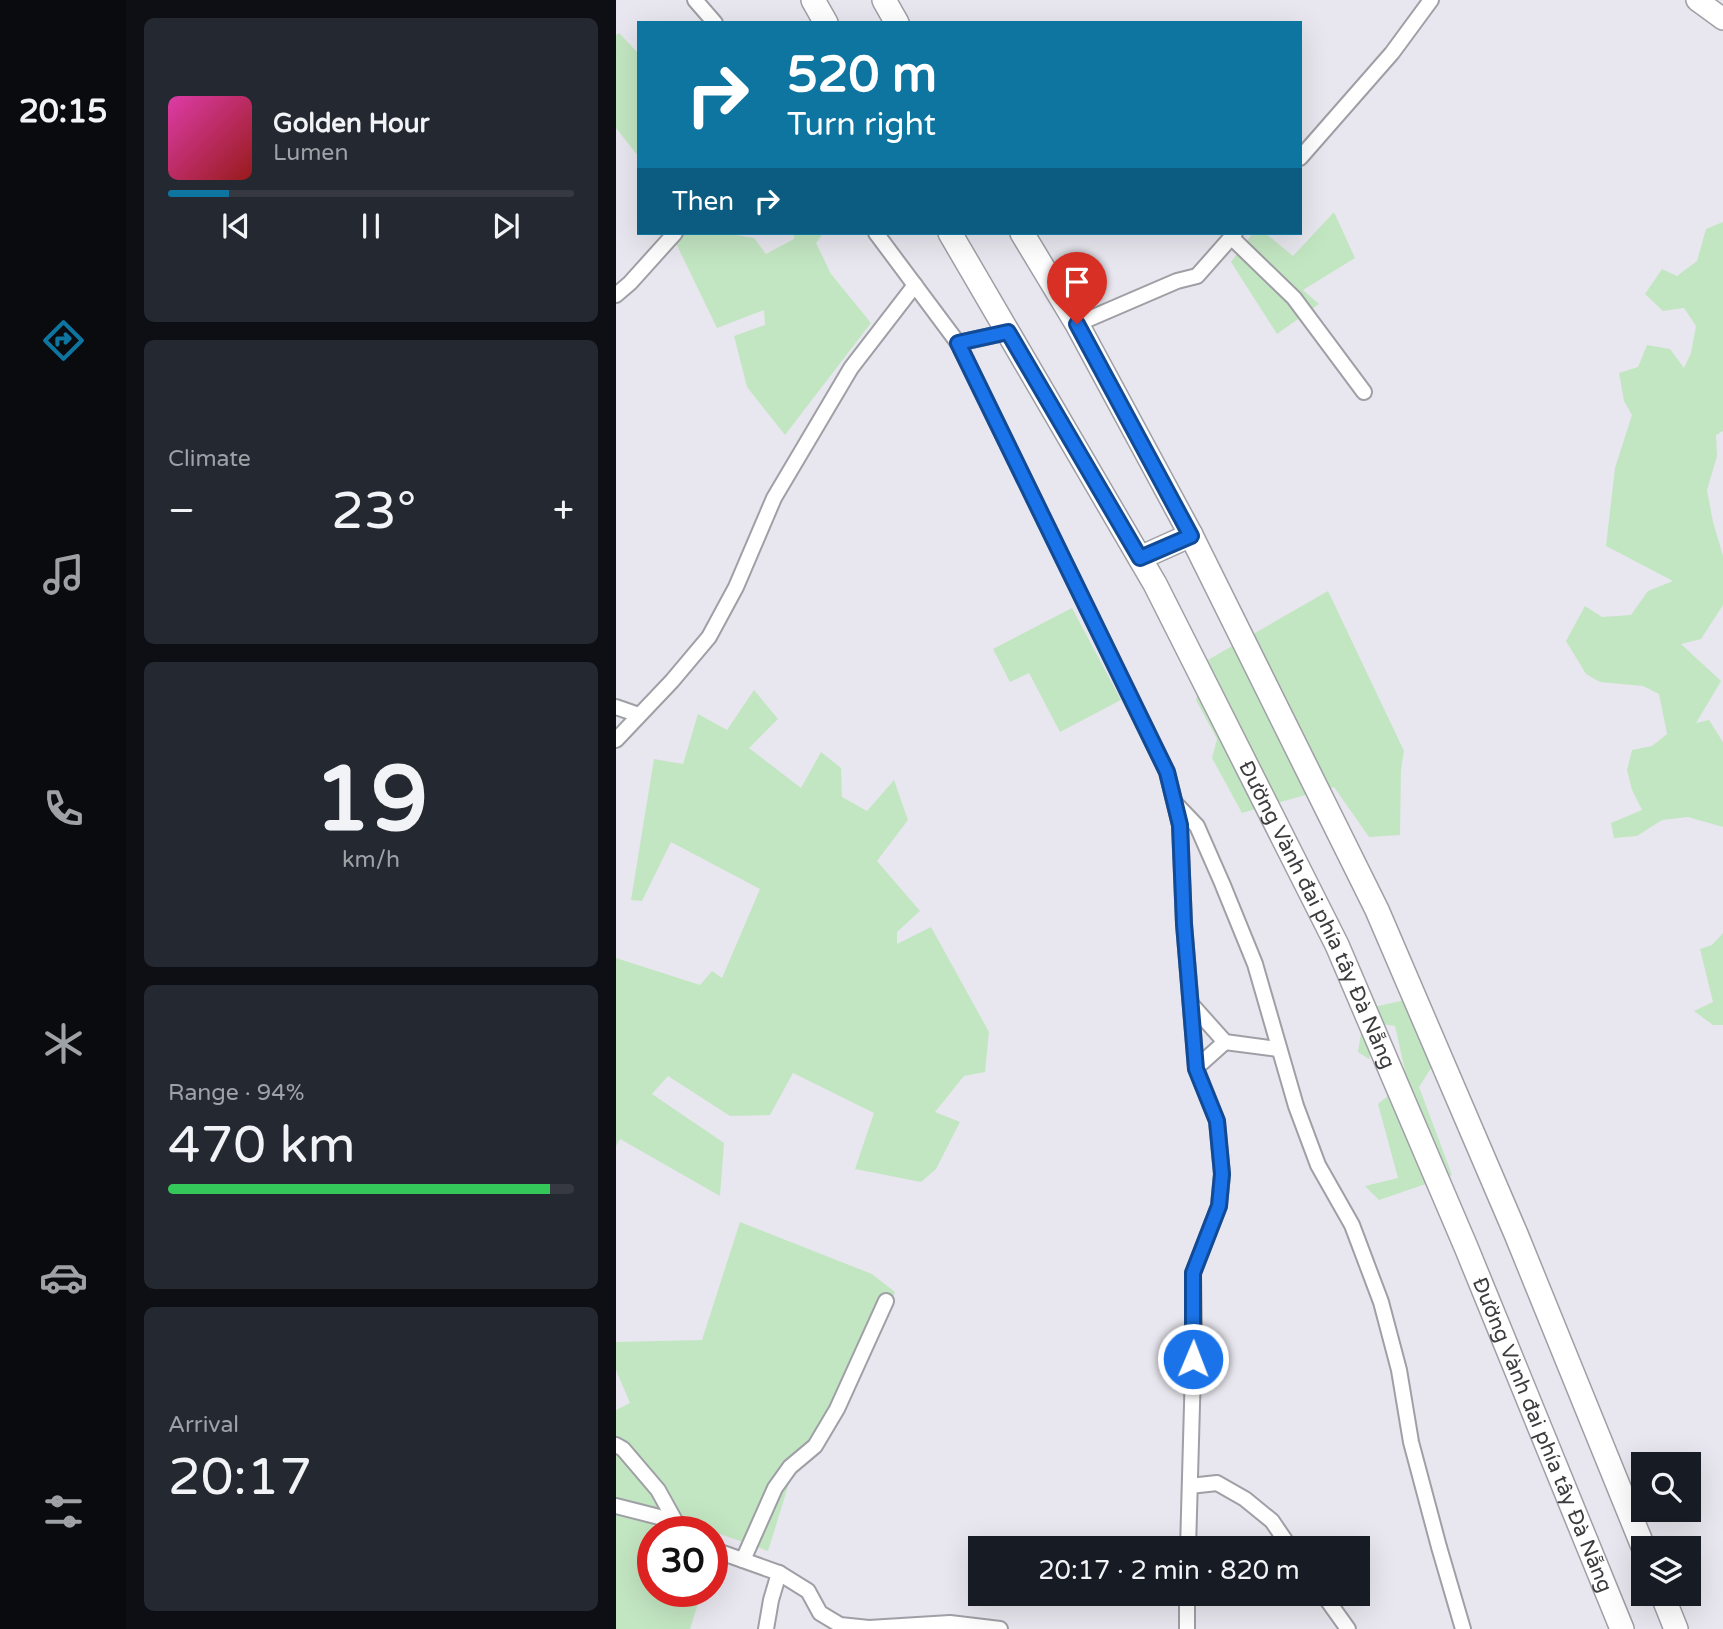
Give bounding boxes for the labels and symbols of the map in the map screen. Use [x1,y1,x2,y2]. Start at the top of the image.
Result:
pin [1047,252,1107,324]
street label: Đường Vành đai phía tây Đà Nẵng [1233,757,1400,1073]
street label: Đường Vành đai phía tây Đà Nẵng [1467,1274,1618,1596]
position arrow [1156,1322,1230,1396]
speed limit sign: 30 [637,1516,728,1607]

